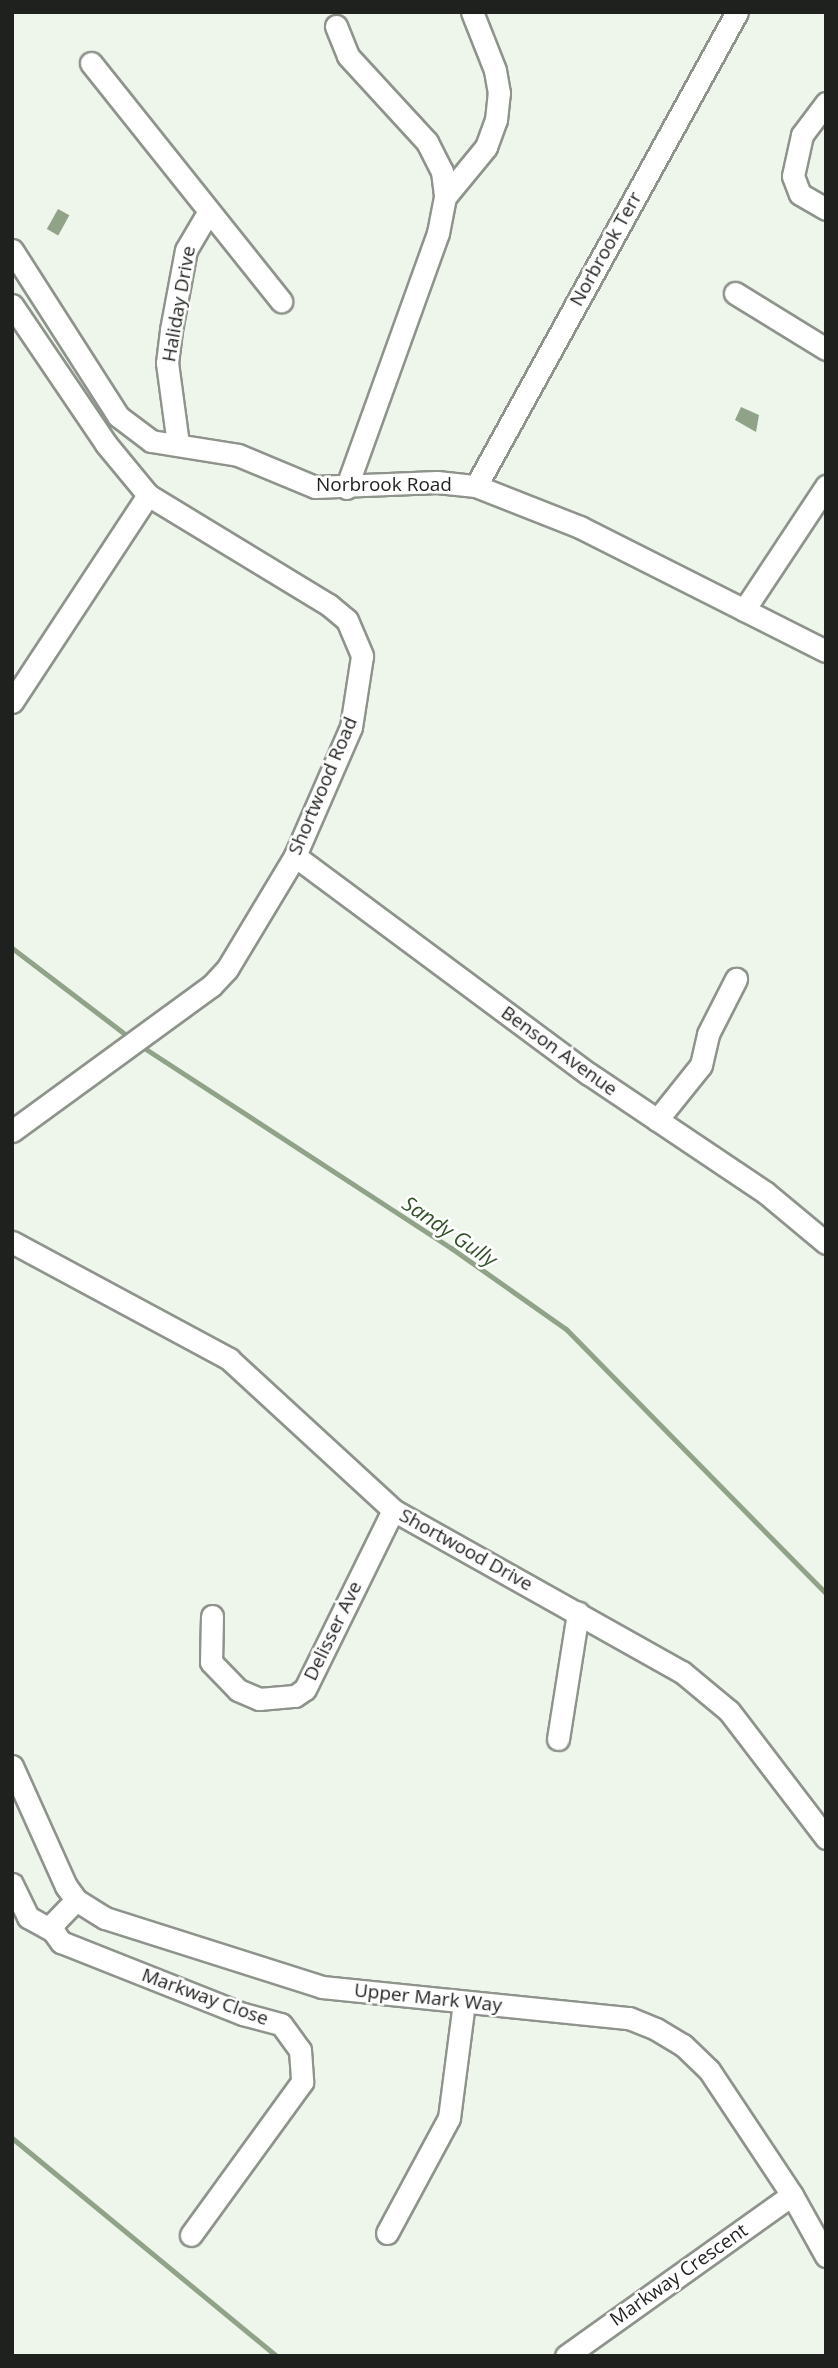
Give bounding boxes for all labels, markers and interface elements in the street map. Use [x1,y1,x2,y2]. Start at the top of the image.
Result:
street label: Norbrook Terr [565,188,647,310]
street label: Haliday Drive [158,244,200,364]
street label: Norbrook Road [316,474,452,496]
street label: Shortwood Road [284,714,362,858]
street label: Benson Avenue [497,1001,621,1101]
water label: Sandy Gully [398,1190,502,1272]
street label: Shortwood Drive [395,1504,537,1596]
street label: Delisser Ave [299,1578,367,1684]
street label: Markway Close [139,1964,271,2030]
street label: Upper Mark Way [353,1979,503,2017]
street label: Markway Crescent [606,2219,752,2331]

